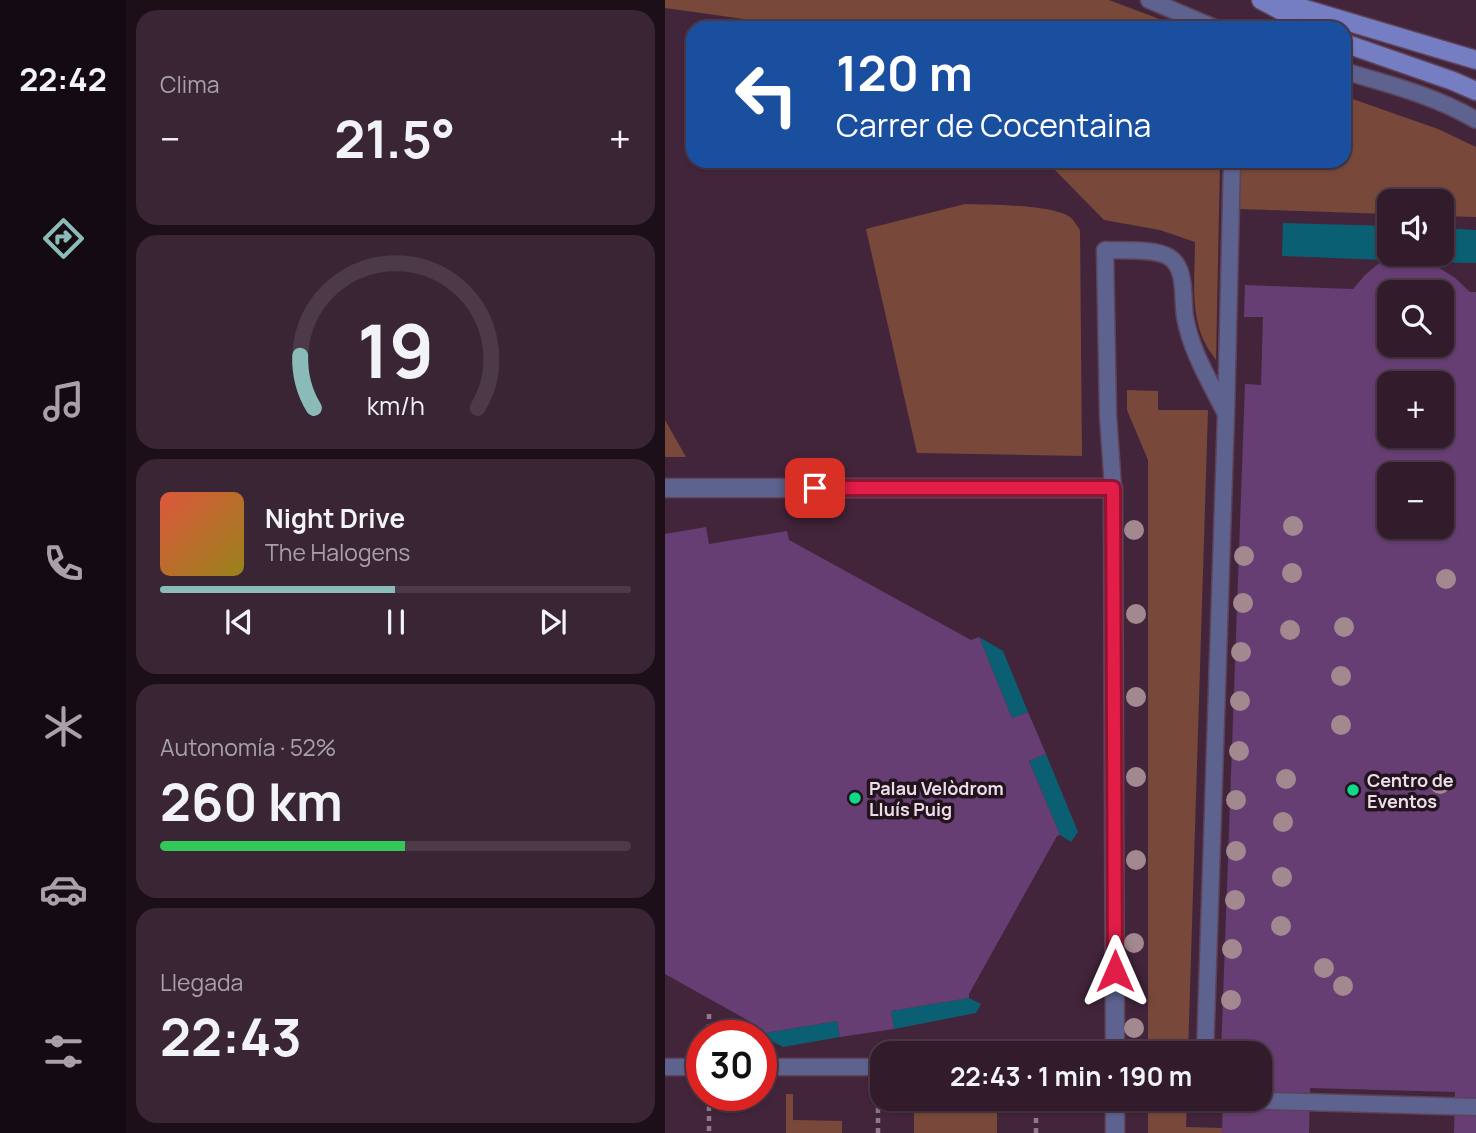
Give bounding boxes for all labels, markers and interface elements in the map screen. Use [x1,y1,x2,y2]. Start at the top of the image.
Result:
text: 120 m [836,39,973,106]
icon: left [721,49,812,140]
text: 22:42 [19,57,107,101]
text: Clima [160,68,219,100]
text: 21.5° [334,103,455,174]
text: Carrer de Cocentaina [836,103,1151,147]
text: − [160,112,181,164]
text: + [609,112,631,164]
map controls [1377,189,1454,539]
button: sound [1377,189,1454,266]
icon: directions [39,214,88,263]
button: search [1377,280,1454,357]
text: 19 [357,300,434,400]
button: + [1377,371,1454,448]
icon: music [39,377,88,426]
text: km/h [366,388,425,423]
pin [785,458,845,518]
button: − [1377,462,1454,539]
icon: arrive [796,469,834,507]
text: Night Drive [265,500,405,536]
text: The Halogens [265,536,410,568]
icon: phone [39,539,88,588]
icon: previous [220,603,258,641]
icon: pause [377,603,415,641]
icon: next [534,603,572,641]
icon: climate [39,702,88,751]
text: Autonomía · 52% [160,731,336,763]
text: 260 km [160,766,343,837]
place label: Centro de Eventos [1367,768,1454,813]
place label: Palau Velòdrom Lluís Puig [869,776,1004,821]
marker: Centro de Eventos [1345,782,1361,798]
marker: Palau Velòdrom Lluís Puig [847,790,863,806]
icon: car [39,865,88,914]
position arrow [1078,934,1152,1008]
text: Llegada [160,966,243,998]
text: 22:43 [160,1001,302,1072]
speed limit sign: 30 [686,1020,777,1111]
icon: filters [39,1027,88,1076]
text: 22:43 · 1 min · 190 m [950,1058,1192,1094]

